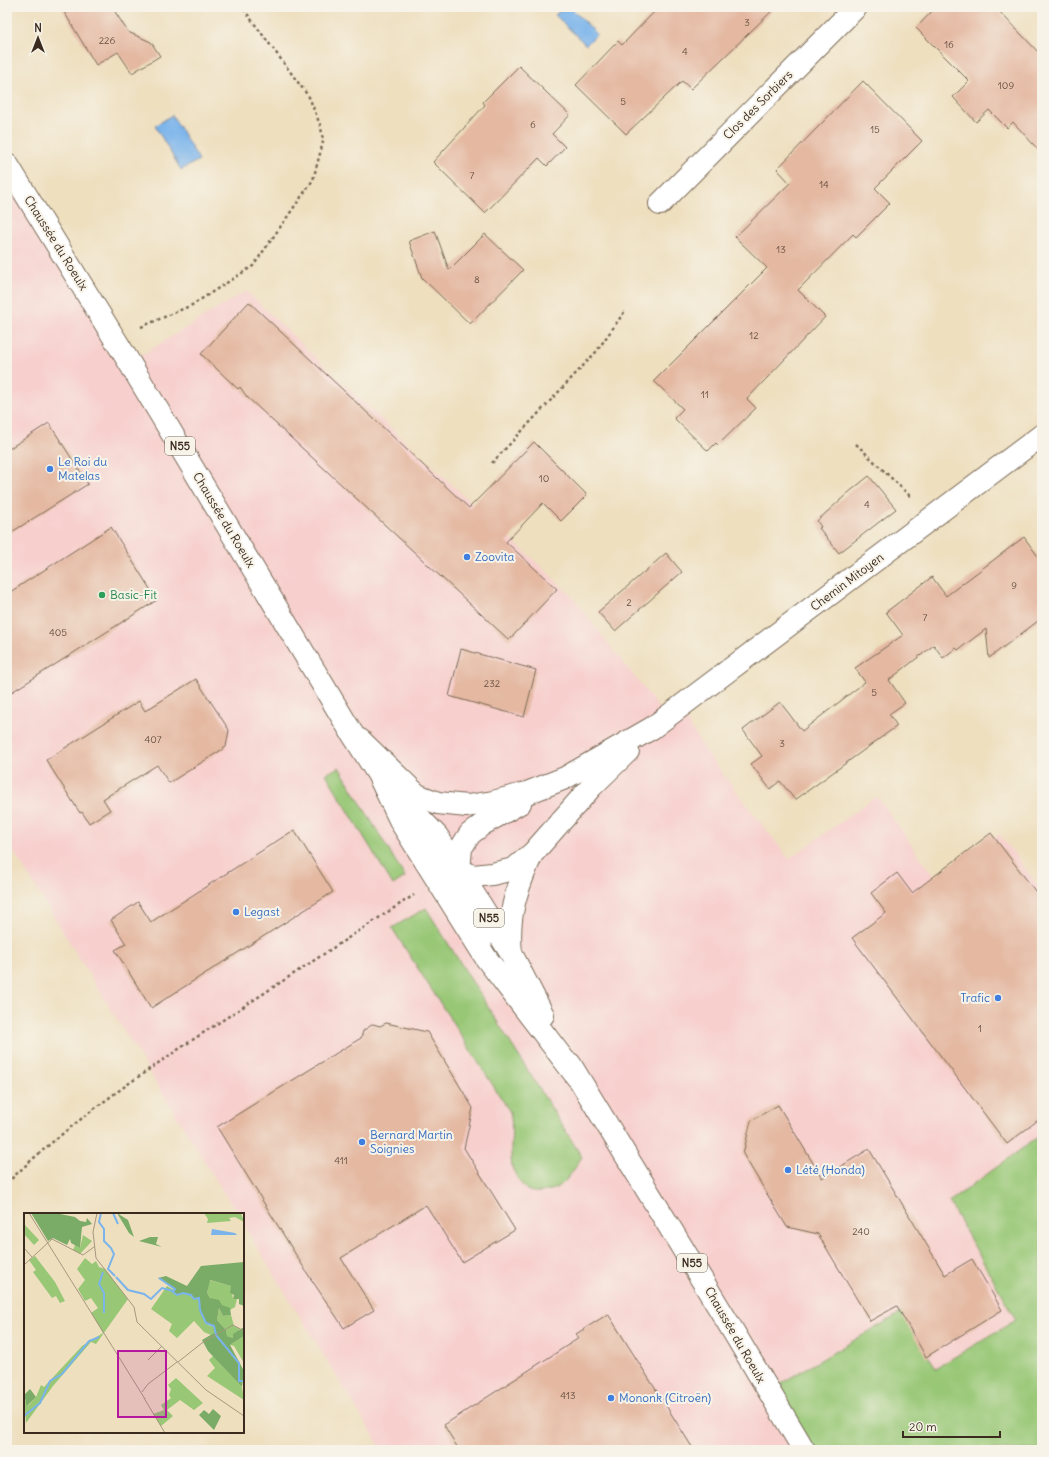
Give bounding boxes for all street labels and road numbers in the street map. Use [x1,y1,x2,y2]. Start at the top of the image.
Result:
street label: Clos des Sorbiers [720,67,795,142]
street label: Chaussée du Roeulx [21,193,92,293]
road number: N55 [165,437,195,455]
street label: Chaussée du Roeulx [190,469,259,570]
street label: Chemin Mitoyen [807,549,886,614]
road number: N55 [474,909,504,927]
road number: N55 [677,1254,707,1272]
street label: Chaussée du Roeulx [702,1284,769,1386]

